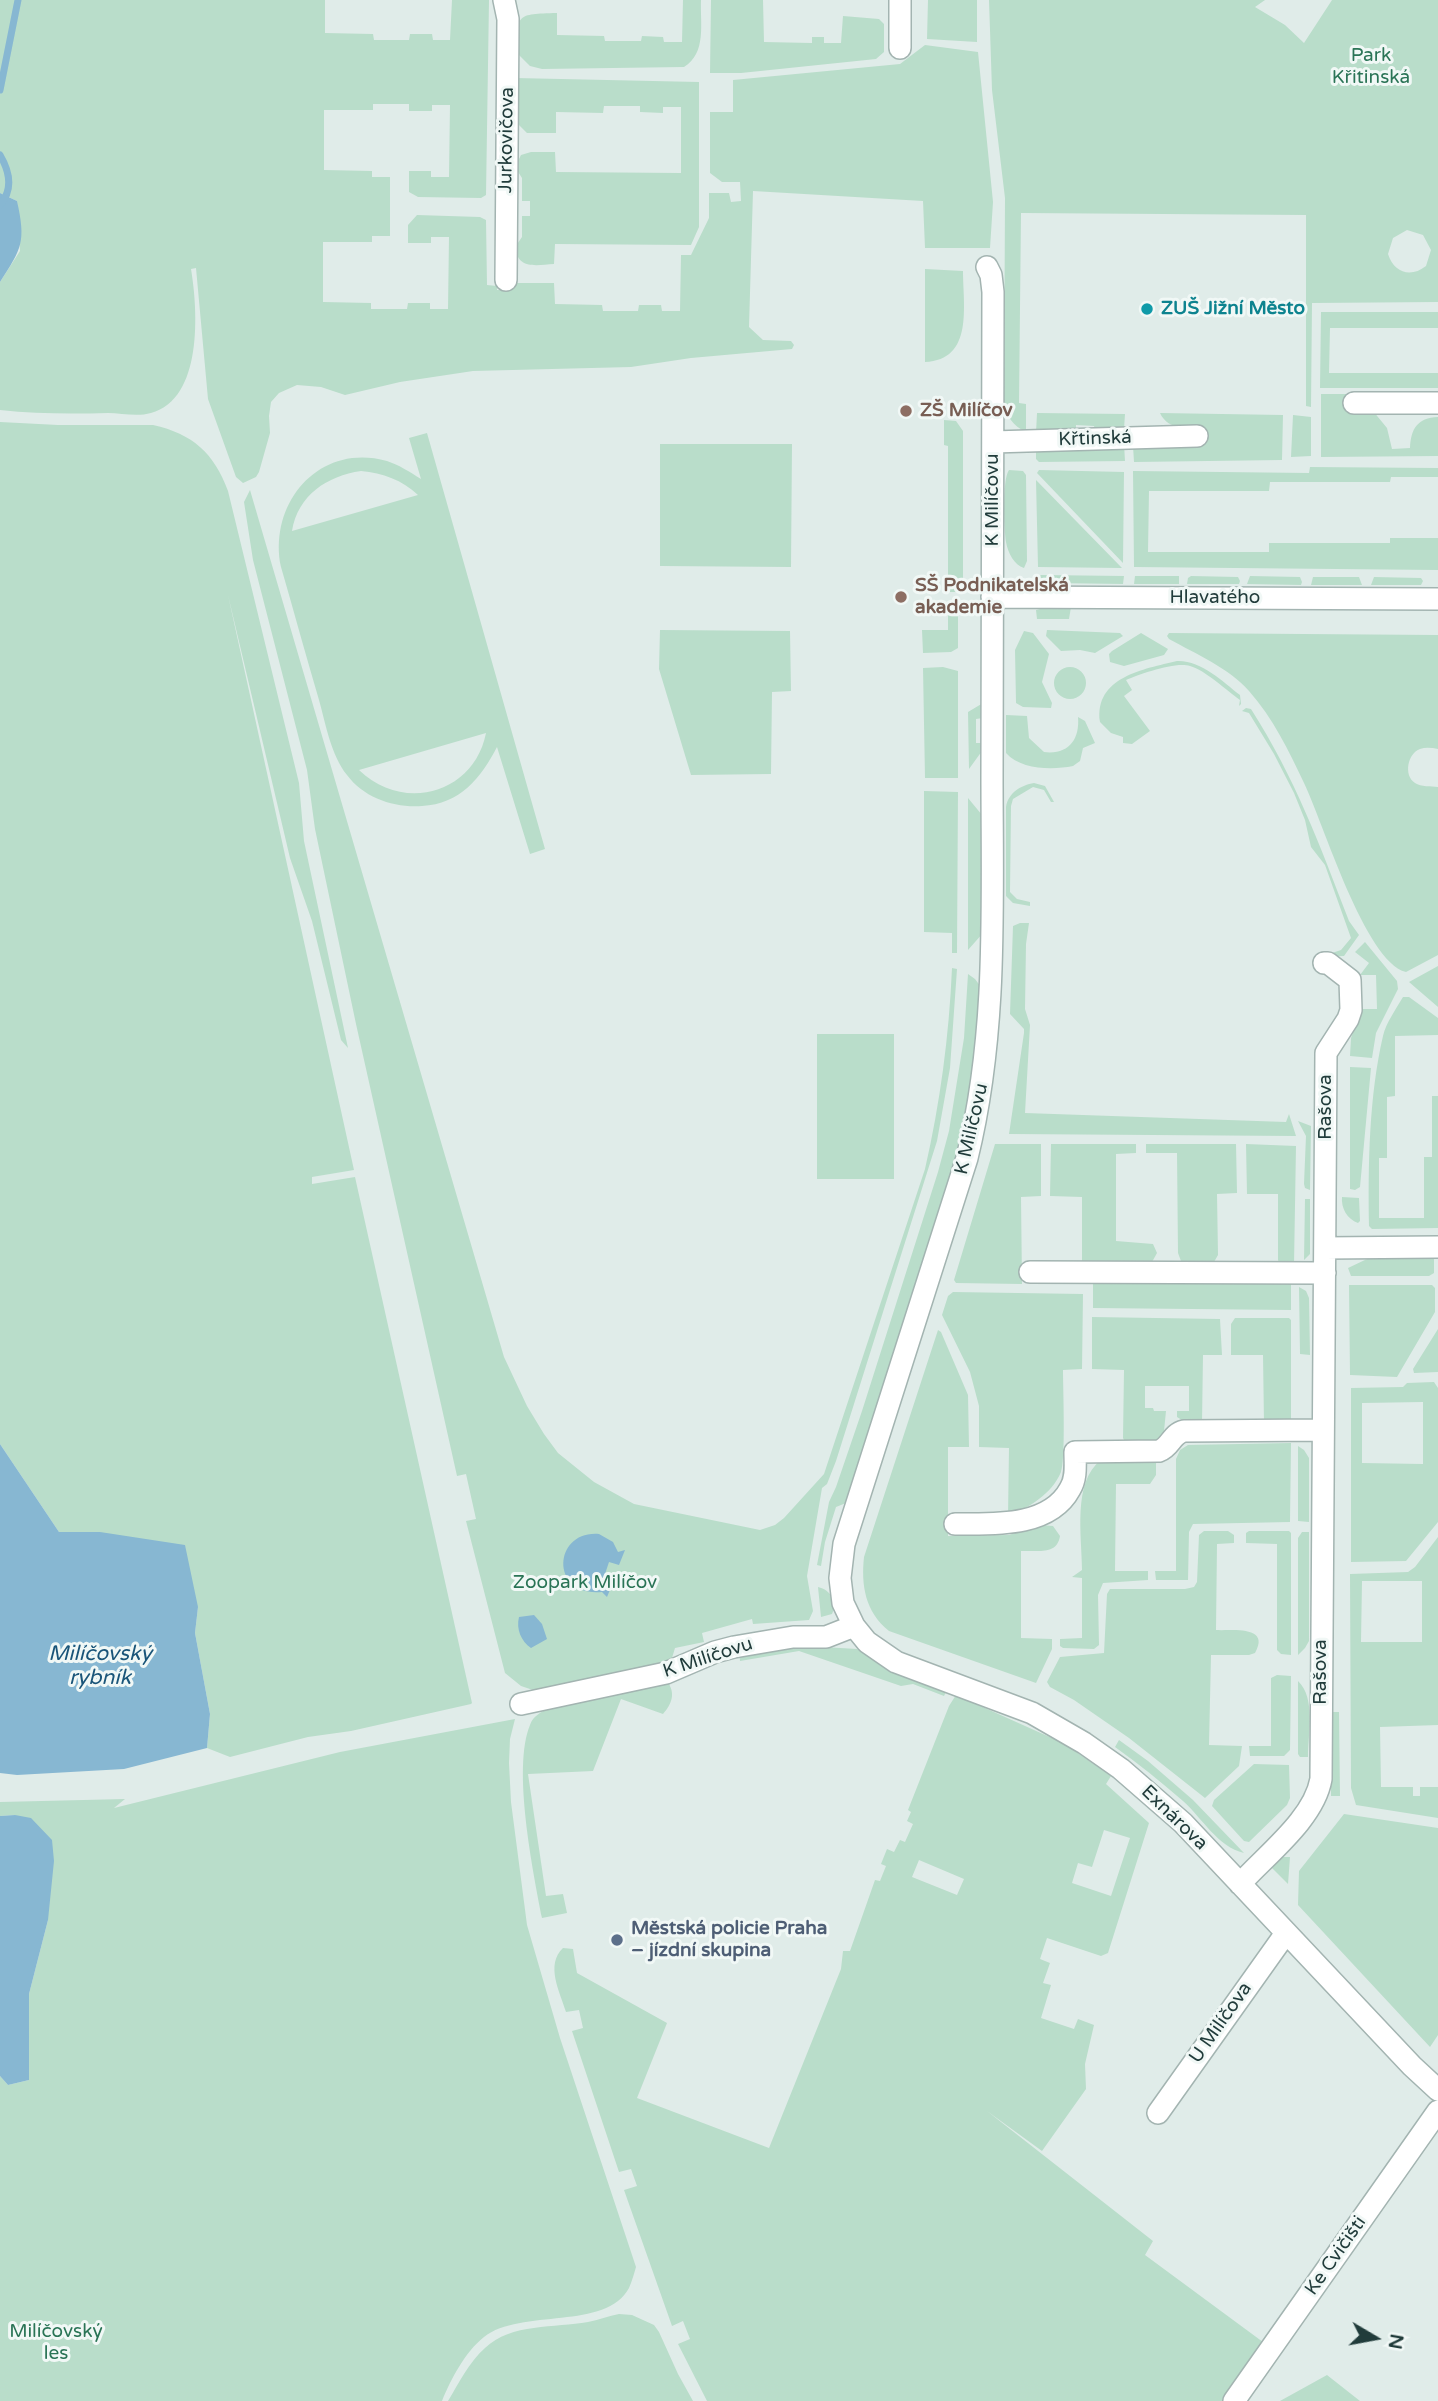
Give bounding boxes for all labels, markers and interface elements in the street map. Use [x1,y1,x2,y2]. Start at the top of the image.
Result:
park label: Park Křitinská [1332,45,1410,89]
street label: Jurkovičova [495,87,519,193]
place label: ZUŠ Jižní Město [1161,298,1305,320]
marker: ZUŠ Jižní Město [1139,301,1155,317]
place label: ZŠ Milíčov [920,400,1013,422]
marker: ZŠ Milíčov [898,403,914,419]
street label: Křtinská [1058,426,1132,452]
street label: K Milíčovu [982,453,1004,547]
place label: SŠ Podnikatelská akademie [915,575,1069,619]
street label: Hlavatého [1170,587,1260,609]
marker: SŠ Podnikatelská akademie [893,589,909,605]
street label: Rašova [1315,1074,1337,1140]
street label: K Milíčovu [950,1081,994,1177]
park label: Zoopark Milíčov [513,1572,657,1594]
street label: K Milíčovu [660,1633,756,1683]
street label: Rašova [1310,1639,1332,1705]
water label: Milíčovský rybník [48,1641,152,1691]
street label: Exnárova [1136,1781,1212,1855]
place label: Městská policie Praha – jízdní skupina [631,1918,827,1962]
marker: Městská policie Praha – jízdní skupina [609,1932,625,1948]
street label: U Milíčova [1185,1978,1257,2068]
street label: Ke Cvičišti [1300,2212,1372,2300]
north arrow [1340,2303,1410,2373]
park label: Milíčovský les [9,2321,103,2365]
text: N [1384,2332,1408,2351]

